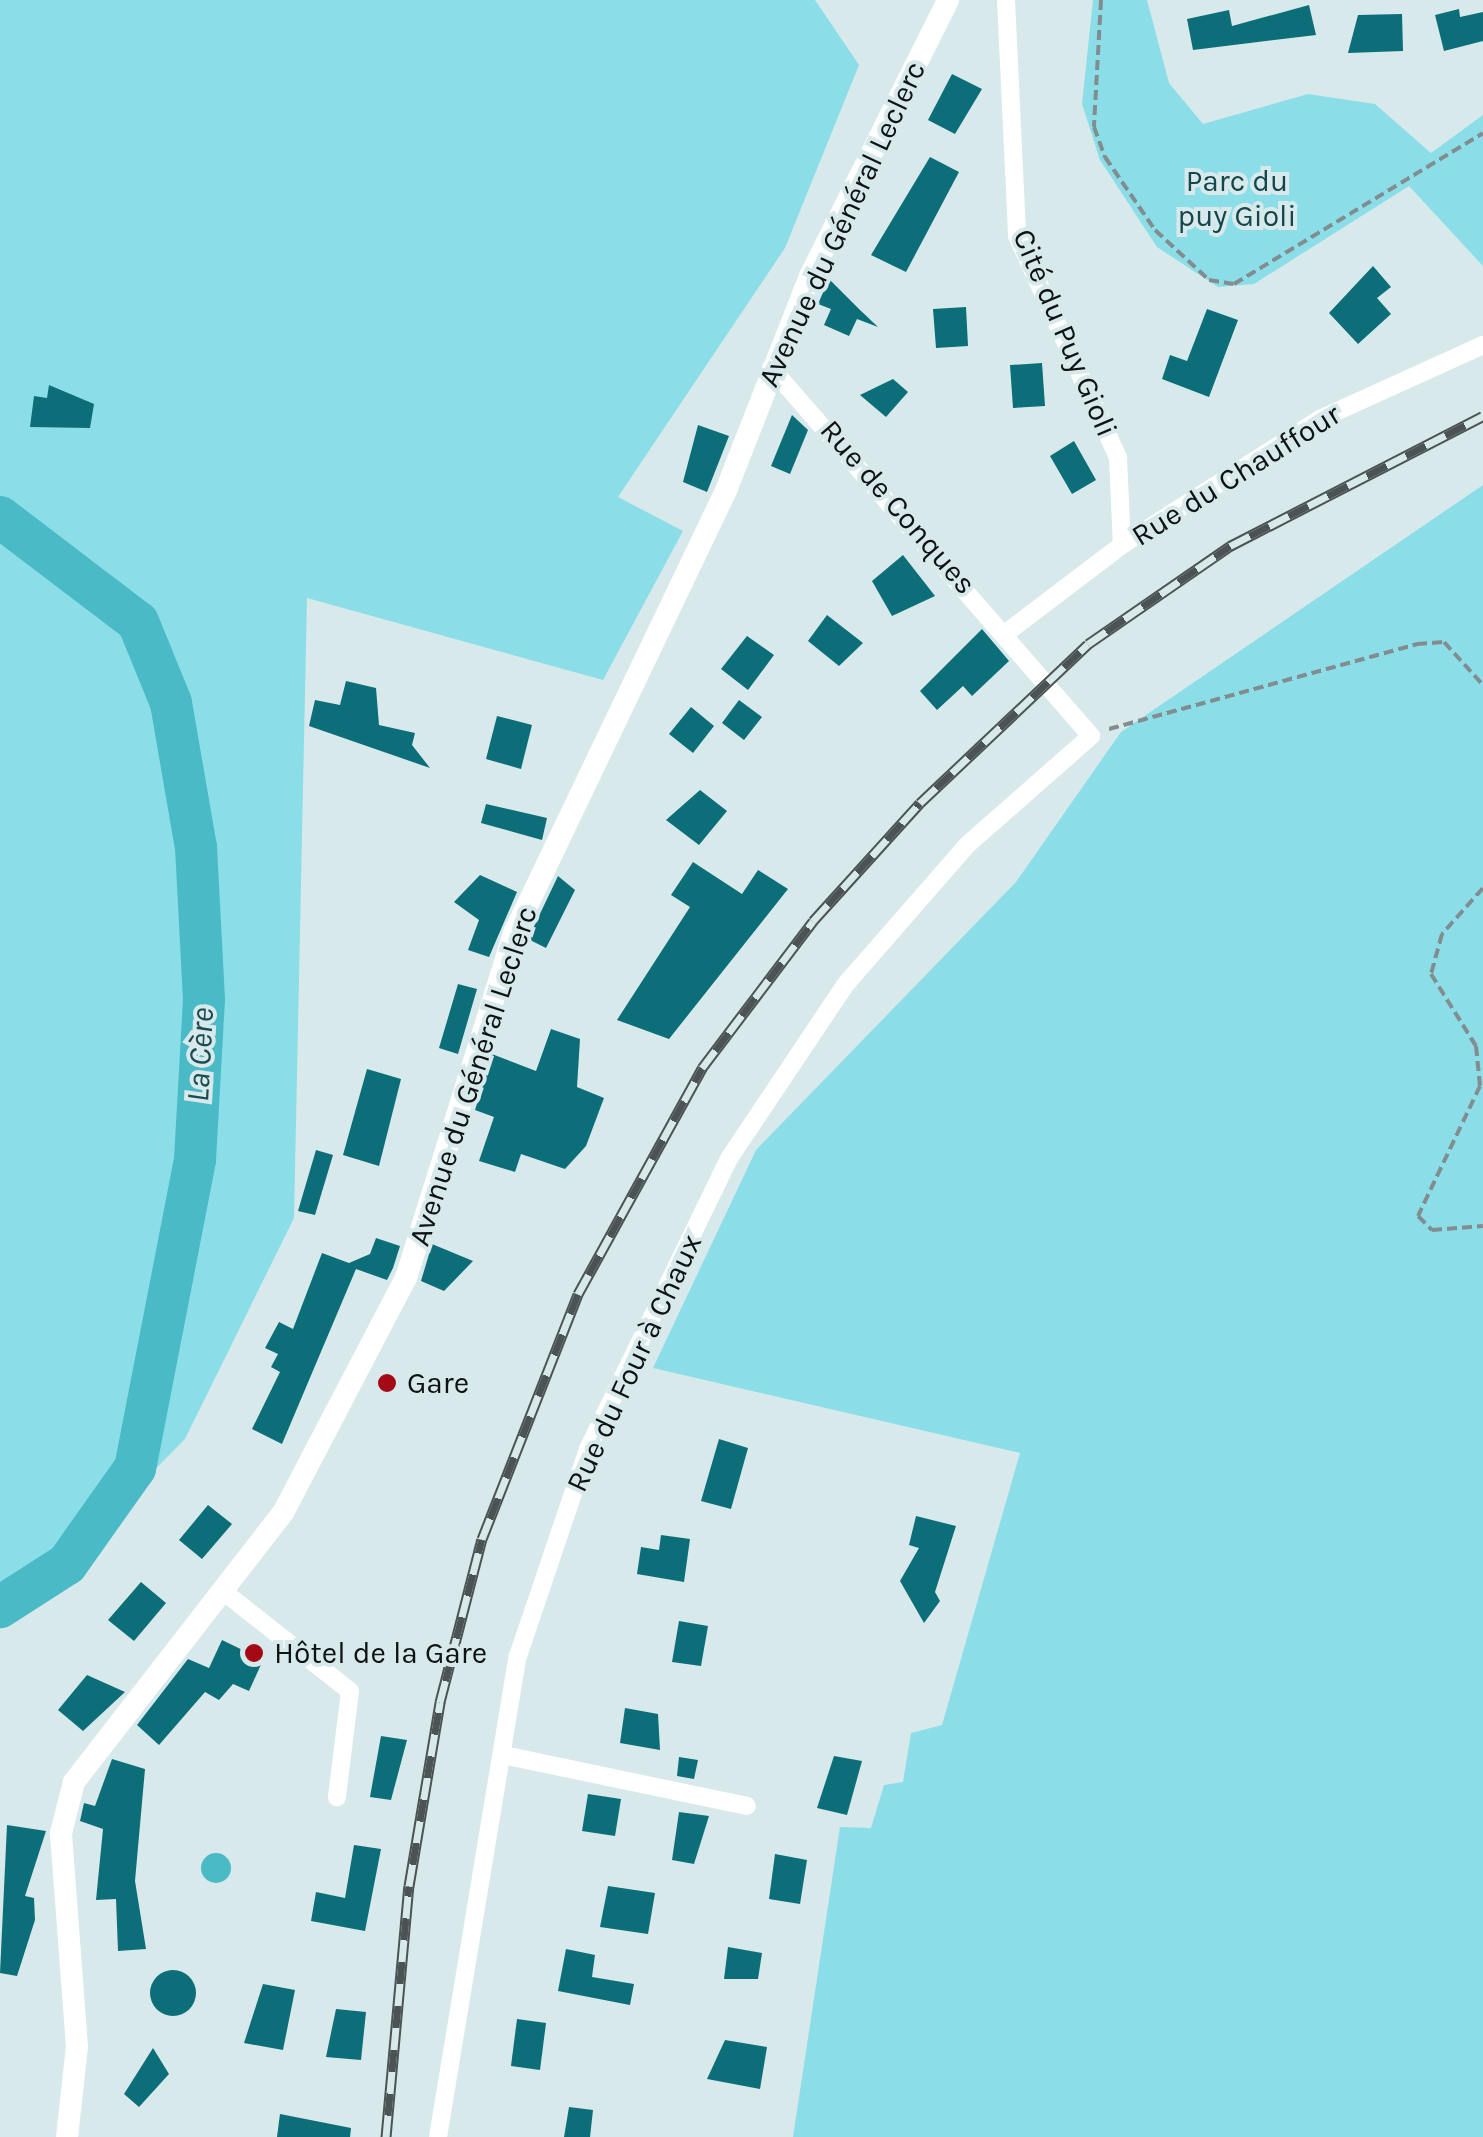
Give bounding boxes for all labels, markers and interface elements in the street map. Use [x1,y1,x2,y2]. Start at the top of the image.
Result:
street label: Avenue du Général Leclerc [751,55,933,393]
park label: Parc du puy Gioli [1178,163,1296,234]
street label: Cité du Puy Gioli [1005,224,1125,442]
street label: Rue du Chauffour [1125,396,1347,554]
street label: Rue de Conques [813,412,983,602]
street label: Avenue du Général Leclerc [401,902,545,1250]
water label: La Cère [179,1007,223,1103]
street label: Rue du Four à Chaux [559,1229,709,1497]
place label: Gare [407,1365,469,1401]
marker: Gare [376,1372,398,1394]
place label: Hôtel de la Gare [274,1635,487,1671]
marker: Hôtel de la Gare [243,1642,265,1664]

